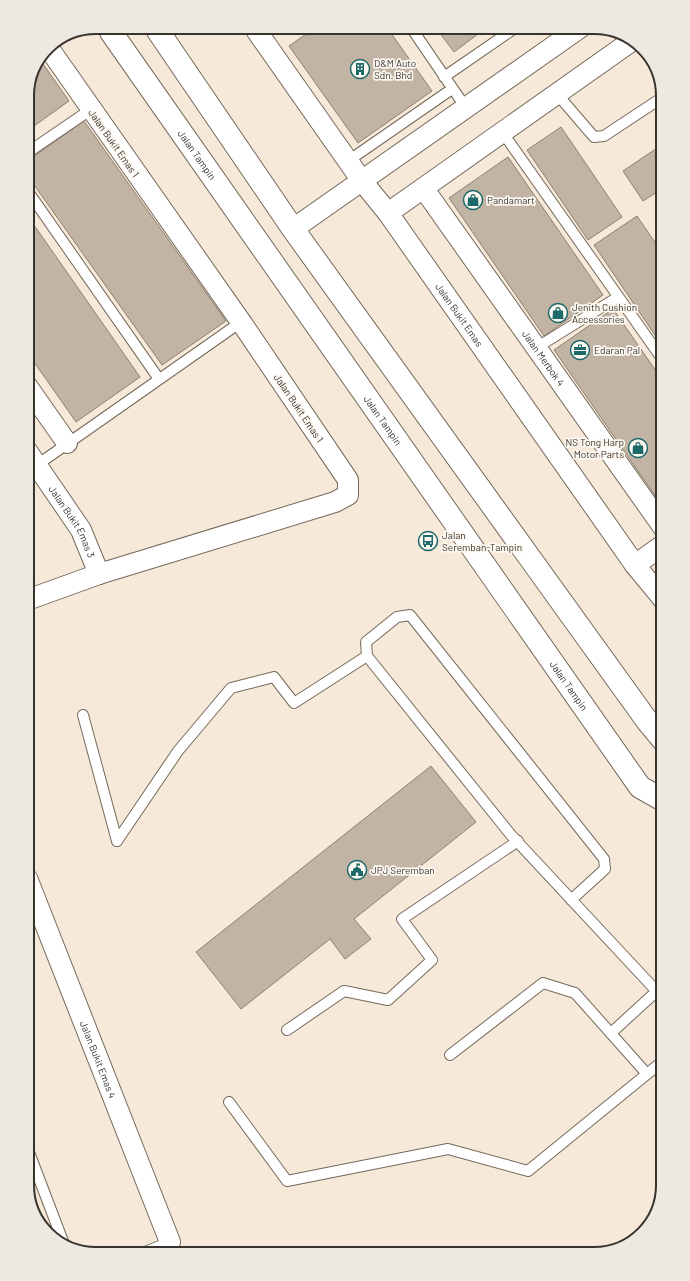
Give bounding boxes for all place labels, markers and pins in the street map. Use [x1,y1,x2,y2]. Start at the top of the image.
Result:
place label: D&M Auto Sdn. Bhd [374,57,416,81]
building icon: D&M Auto Sdn. Bhd [349,58,371,80]
shop icon: Pandamart [462,189,484,211]
place label: Pandamart [487,194,535,206]
place label: Jenith Cushion Accessories [572,301,637,325]
shop icon: Jenith Cushion Accessories [547,302,569,324]
office icon: Edaran Pal [569,339,591,361]
place label: Edaran Pal [594,344,640,356]
place label: NS Tong Harp Motor Parts [565,436,624,460]
shop icon: NS Tong Harp Motor Parts [627,437,649,459]
place label: Jalan Seremban-Tampin [442,529,522,553]
bus stop icon: Jalan Seremban-Tampin [417,530,439,552]
public building icon: JPJ Seremban [346,859,368,881]
place label: JPJ Seremban [371,864,435,876]

